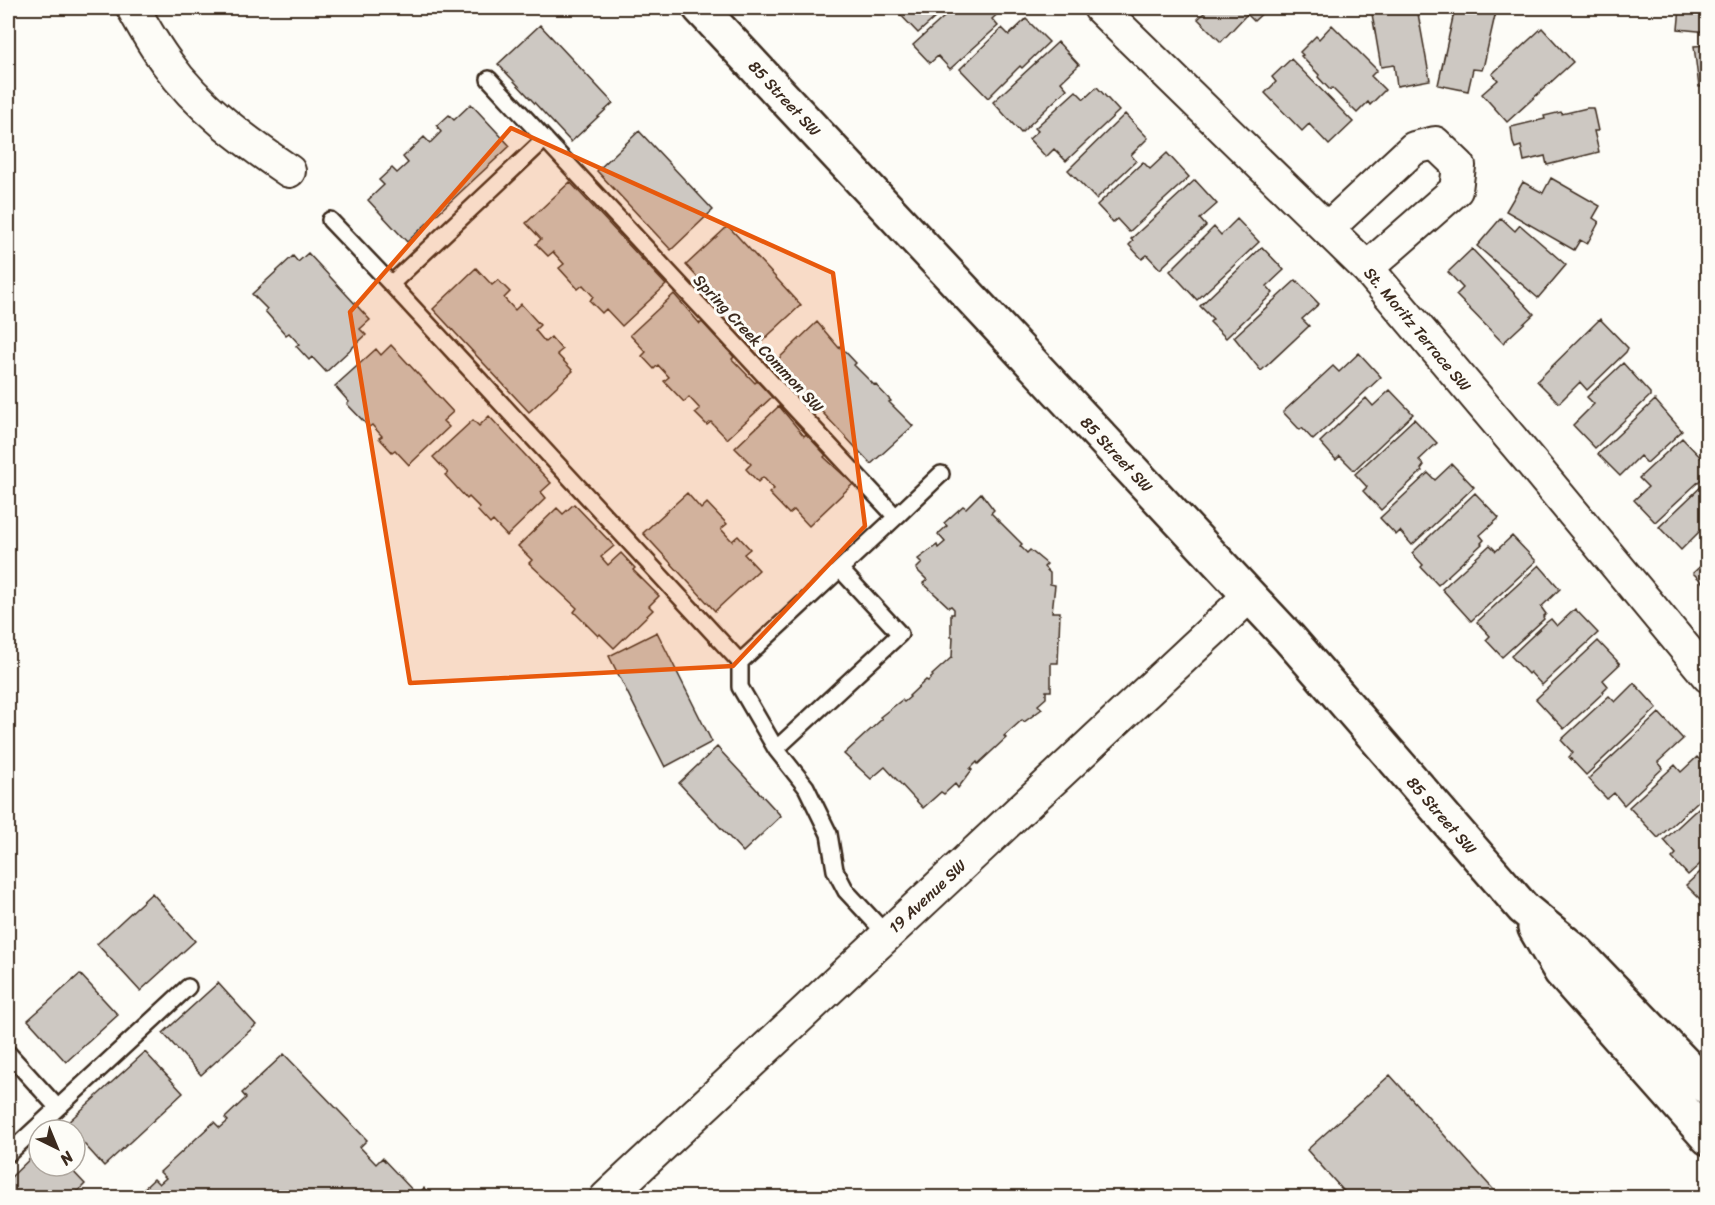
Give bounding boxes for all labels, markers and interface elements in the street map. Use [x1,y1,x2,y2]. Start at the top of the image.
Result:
street label: 85 Street SW [741,53,829,144]
street label: St. Moritz Terrace SW [1356,260,1479,399]
street label: Spring Creek Common SW [686,267,832,420]
street label: 85 Street SW [1073,409,1161,500]
street label: 85 Street SW [1399,769,1485,862]
street label: 19 Avenue SW [881,852,974,941]
north arrow [27,1118,87,1178]
text: N [52,1144,82,1174]

